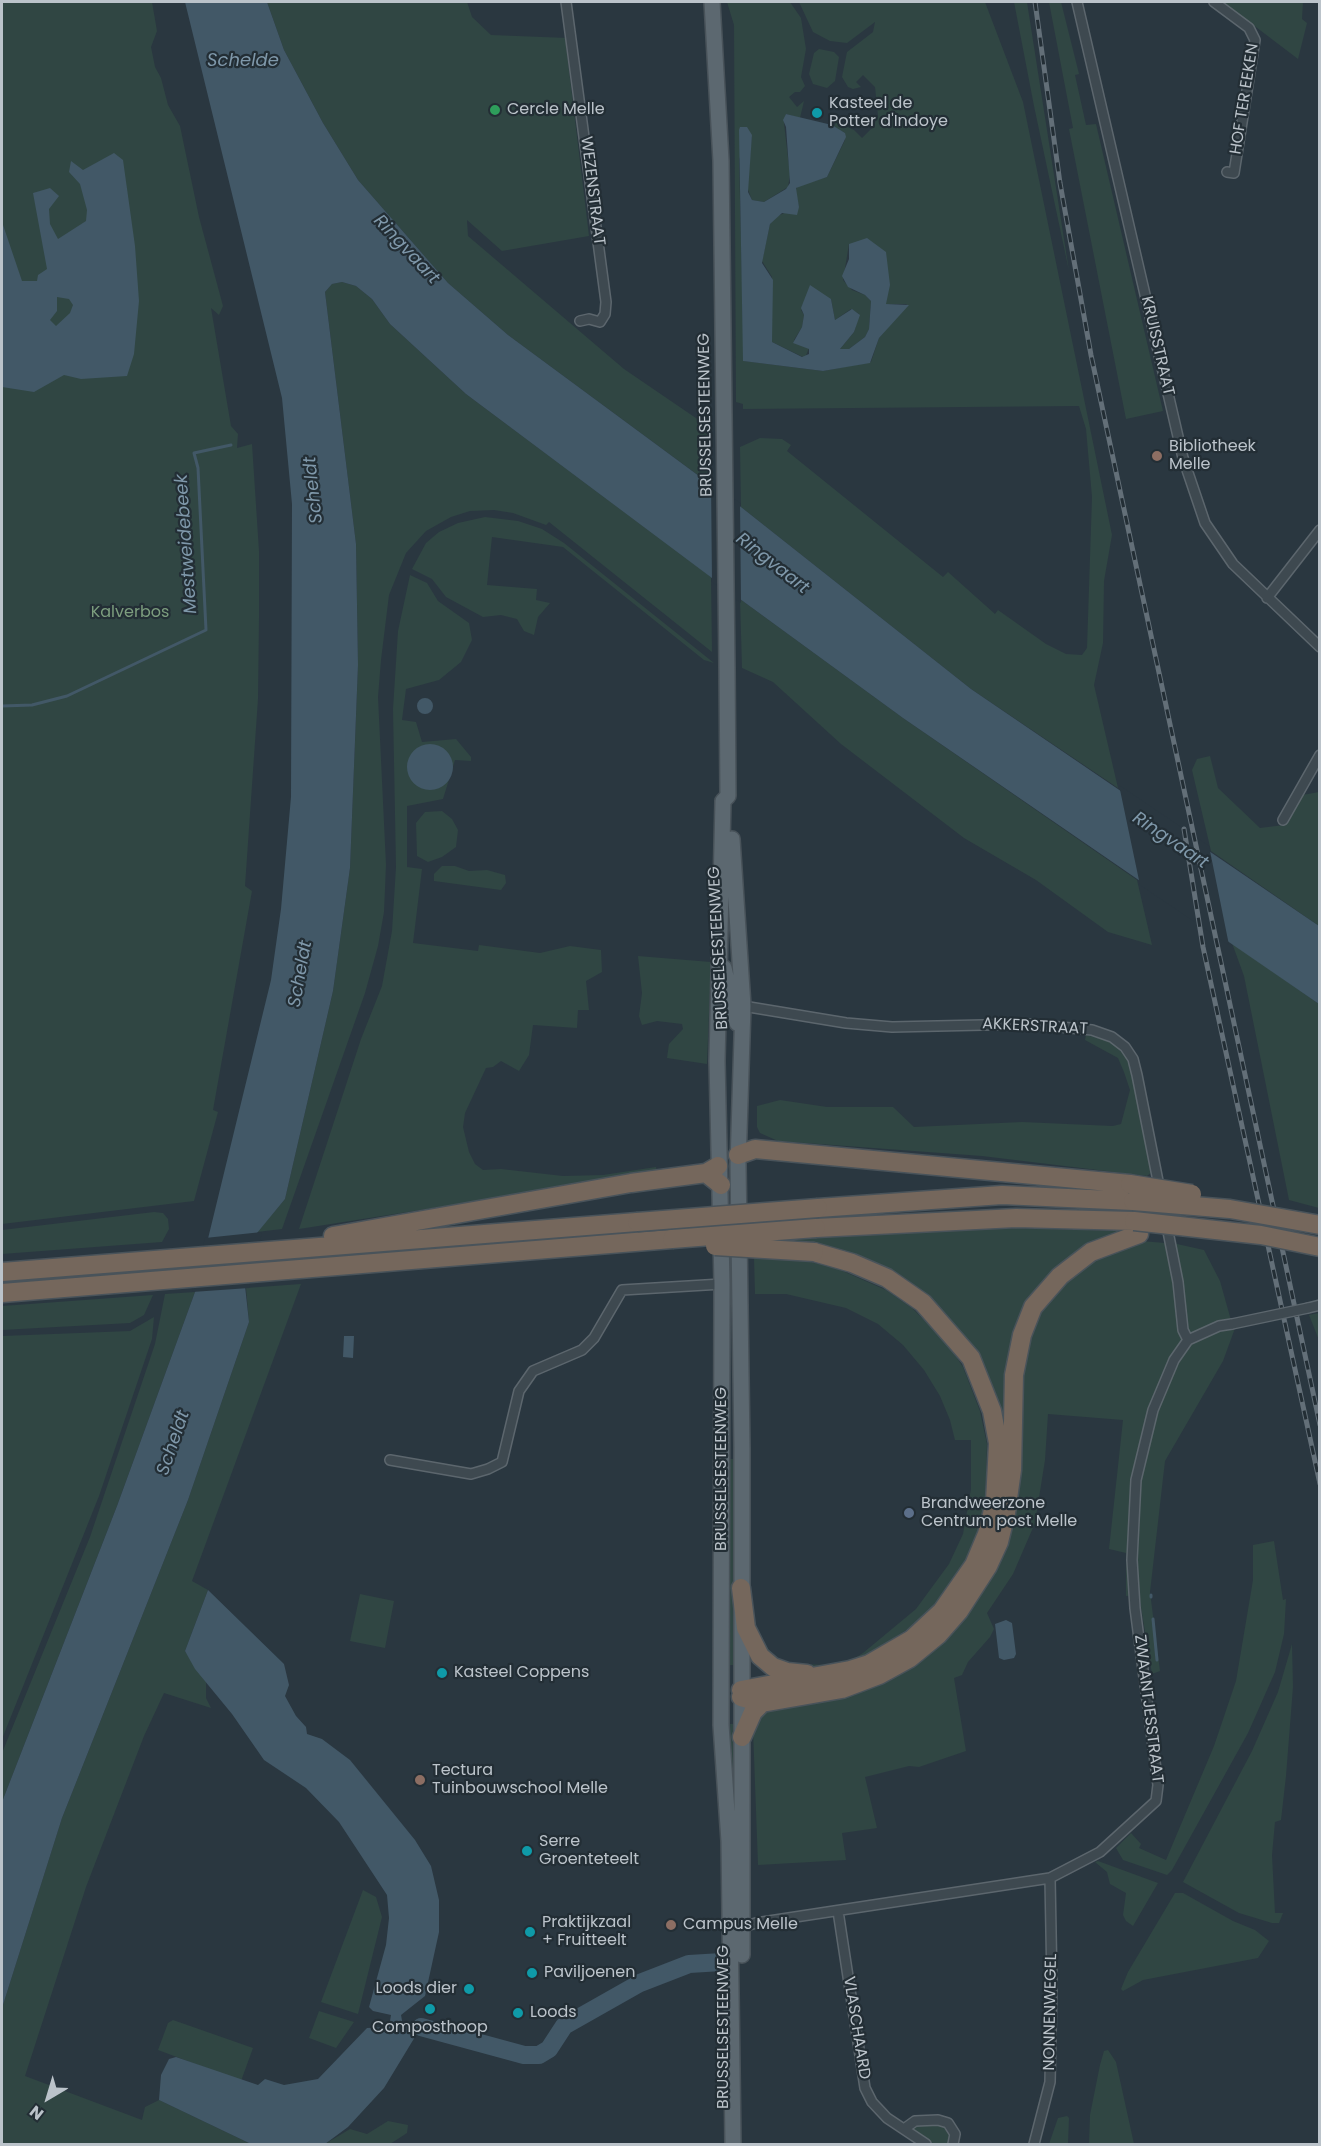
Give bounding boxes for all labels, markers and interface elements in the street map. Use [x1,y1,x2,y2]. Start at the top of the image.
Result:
street label: HOF TER EEKEN [1227,42,1263,156]
water label: Schelde [207,50,279,72]
place label: Kasteel de Potter d'Indoye [829,94,948,132]
place label: Cercle Melle [507,100,605,120]
marker: Cercle Melle [488,103,502,117]
marker: Kasteel de Potter d'Indoye [810,106,824,120]
street label: WEZENSTRAAT [576,135,608,247]
water label: Ringvaart [369,211,443,289]
street label: KRUISSTRAAT [1136,294,1178,398]
street label: BRUSSELSESTEENWEG [695,333,717,497]
place label: Bibliotheek Melle [1169,437,1256,475]
marker: Bibliotheek Melle [1150,449,1164,463]
water label: Scheldt [300,455,328,525]
water label: Mestweidebeek [171,473,203,615]
water label: Ringvaart [731,529,813,599]
park label: Kalverbos [91,603,169,623]
water label: Ringvaart [1128,808,1212,874]
street label: BRUSSELSESTEENWEG [705,866,733,1030]
water label: Scheldt [285,939,317,1009]
street label: AKKERSTRAAT [982,1015,1088,1039]
street label: BRUSSELSESTEENWEG [712,1387,732,1551]
water label: Scheldt [153,1408,195,1478]
place label: Brandweerzone Centrum post Melle [921,1494,1077,1532]
marker: Brandweerzone Centrum post Melle [902,1506,916,1520]
street label: ZWAANTJESSTRAAT [1129,1633,1167,1785]
place label: Kasteel Coppens [454,1663,589,1683]
marker: Kasteel Coppens [435,1666,449,1680]
place label: Tectura Tuinbouwschool Melle [432,1761,608,1799]
marker: Tectura Tuinbouwschool Melle [413,1773,427,1787]
place label: Serre Groenteteelt [539,1832,639,1870]
marker: Serre Groenteteelt [520,1844,534,1858]
place label: Praktijkzaal + Fruitteelt [542,1913,631,1951]
place label: Campus Melle [683,1915,798,1935]
marker: Campus Melle [664,1918,678,1932]
marker: Praktijkzaal + Fruitteelt [523,1925,537,1939]
street label: BRUSSELSESTEENWEG [714,1945,734,2109]
street label: NONNENWEGEL [1040,1953,1062,2071]
place label: Paviljoenen [544,1963,635,1983]
marker: Paviljoenen [525,1966,539,1980]
street label: VLASCHAARD [838,1975,874,2081]
place label: Loods dier [376,1979,457,1999]
marker: Loods dier [462,1982,476,1996]
marker: Composthoop [423,2002,437,2016]
place label: Loods [530,2003,577,2023]
marker: Loods [511,2006,525,2020]
place label: Composthoop [372,2018,488,2038]
north arrow [18,2068,78,2128]
text: N [25,2100,48,2125]

